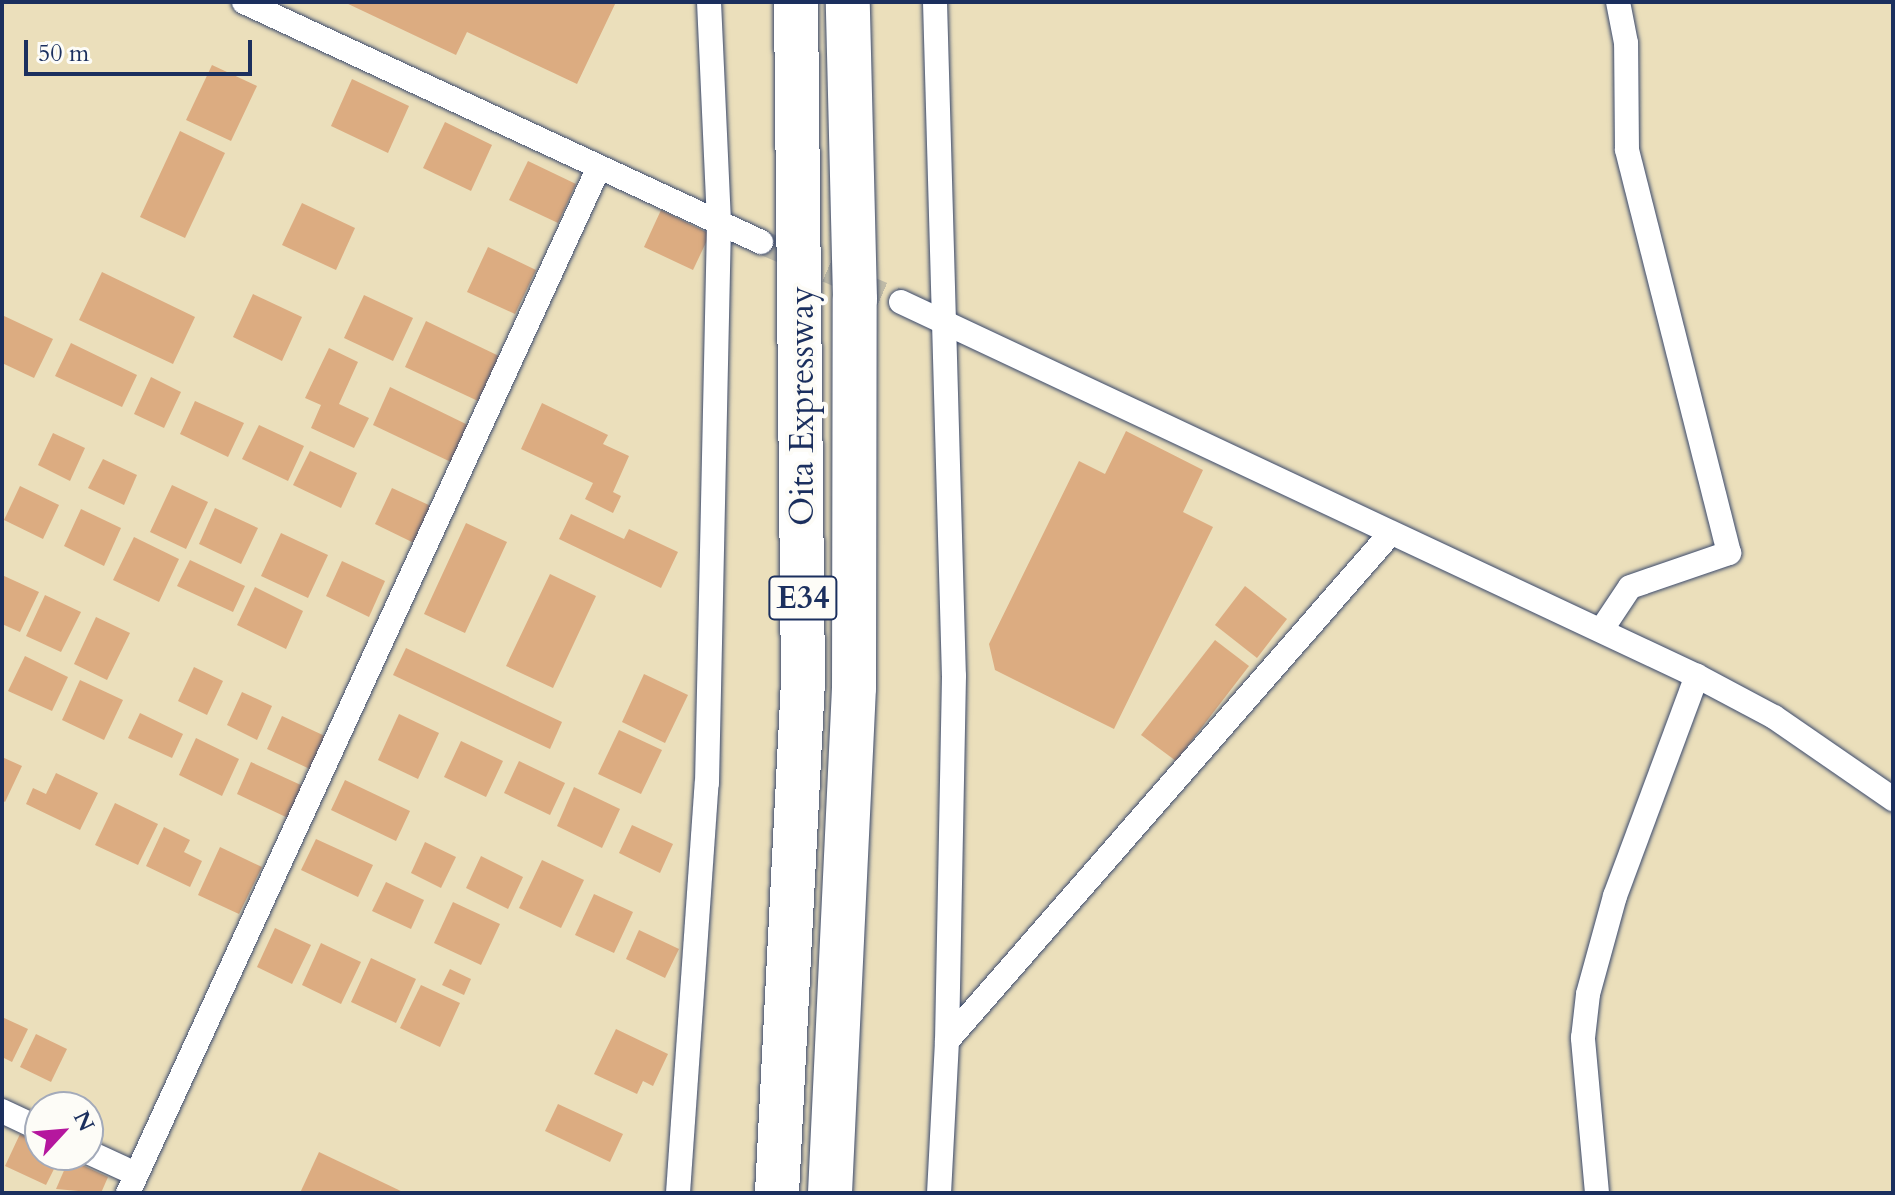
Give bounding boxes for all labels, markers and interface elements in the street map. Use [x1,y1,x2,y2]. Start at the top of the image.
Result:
scale bar [28,24,256,74]
text: 50 m [38,37,89,70]
street label: Oita Expressway [783,286,823,526]
road number: E34 [767,570,839,626]
north arrow [24,1091,104,1171]
text: N [66,1106,101,1137]

